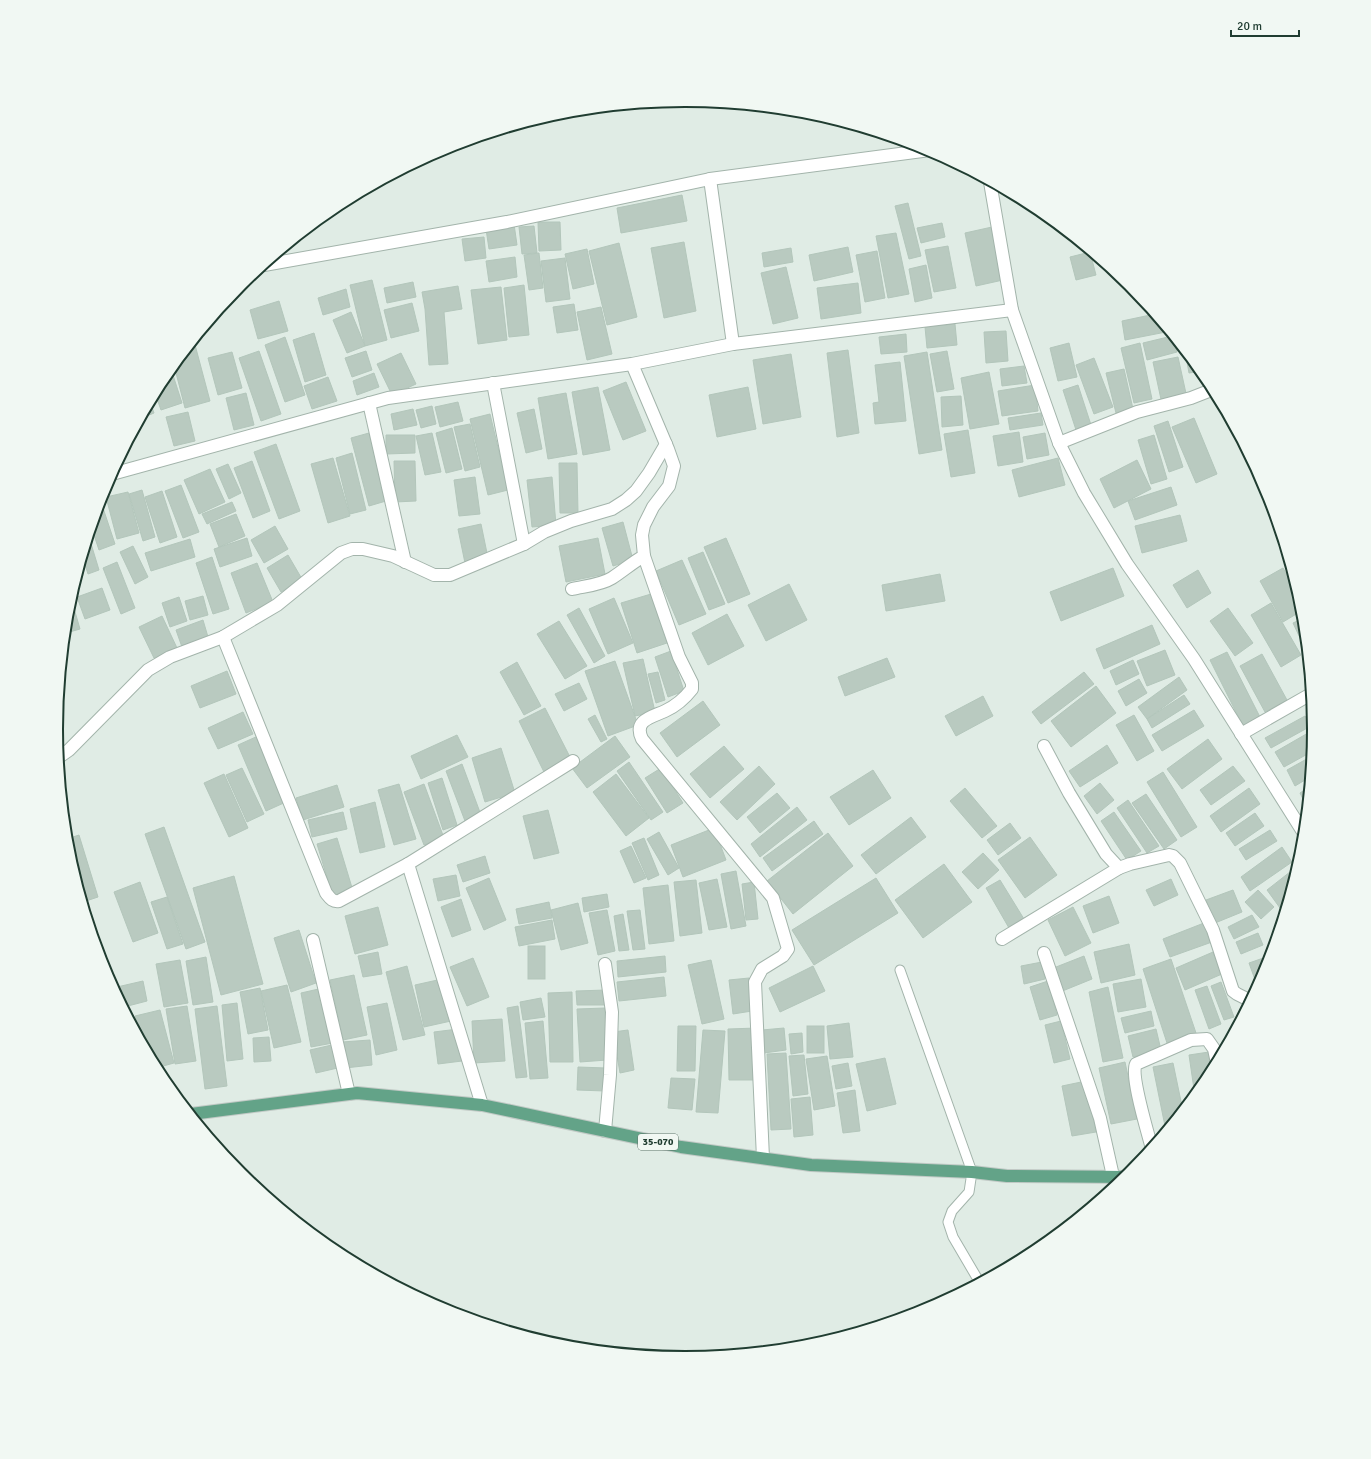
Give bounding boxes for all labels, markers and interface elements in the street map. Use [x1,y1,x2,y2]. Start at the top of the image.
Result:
scale bar [1231,12,1299,38]
text: 20 m [1237,19,1262,34]
road number: 35-070 [638,1134,678,1150]

